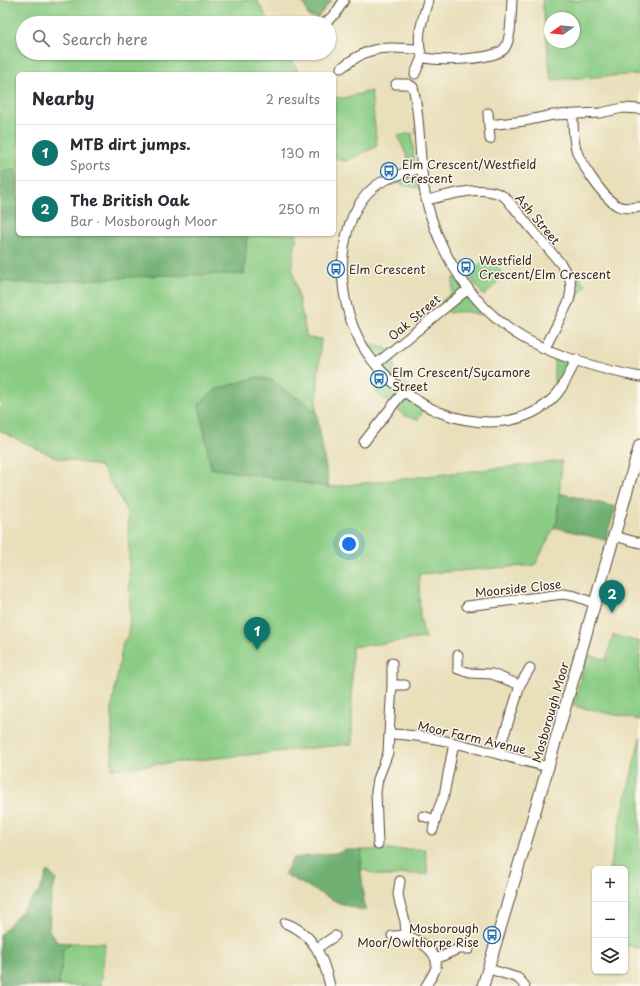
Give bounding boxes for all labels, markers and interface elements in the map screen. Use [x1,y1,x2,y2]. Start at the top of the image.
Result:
north arrow [544,12,580,48]
search box [16,16,336,60]
icon: search [30,27,52,49]
text: Search here [62,27,148,50]
text: Nearby [32,85,94,111]
text: 2 results [266,89,320,108]
text: MTB dirt jumps. [70,132,191,155]
text: 1 [42,143,48,162]
text: 130 m [281,143,320,162]
text: Sports [70,155,110,174]
place label: Elm Crescent/Westfield Crescent [402,155,536,187]
bus stop icon: Elm Crescent/Westfield Crescent [379,161,399,181]
text: The British Oak [70,188,190,211]
street label: Ash Street [511,190,565,248]
text: 2 [40,199,50,218]
text: 250 m [278,199,320,218]
text: Bar · Mosborough Moor [70,211,217,230]
place label: Westfield Crescent/Elm Crescent [479,251,611,283]
bus stop icon: Westfield Crescent/Elm Crescent [456,257,476,277]
bus stop icon: Elm Crescent [326,259,346,279]
place label: Elm Crescent [349,260,425,278]
street label: Oak Street [384,290,444,344]
place label: Elm Crescent/Sycamore Street [392,363,530,395]
bus stop icon: Elm Crescent/Sycamore Street [369,369,389,389]
your location [339,534,359,554]
street label: Moorside Close [474,575,562,601]
pin: 2 [599,580,625,613]
pin: 1 [244,617,270,650]
street label: Mosborough Moor [527,659,573,765]
street label: Moor Farm Avenue [416,716,528,758]
map controls [592,866,628,974]
button: + [592,866,628,902]
button: − [592,902,628,938]
place label: Mosborough Moor/Owlthorpe Rise [357,919,479,951]
bus stop icon: Mosborough Moor/Owlthorpe Rise [482,925,502,945]
button: layers [592,938,628,974]

